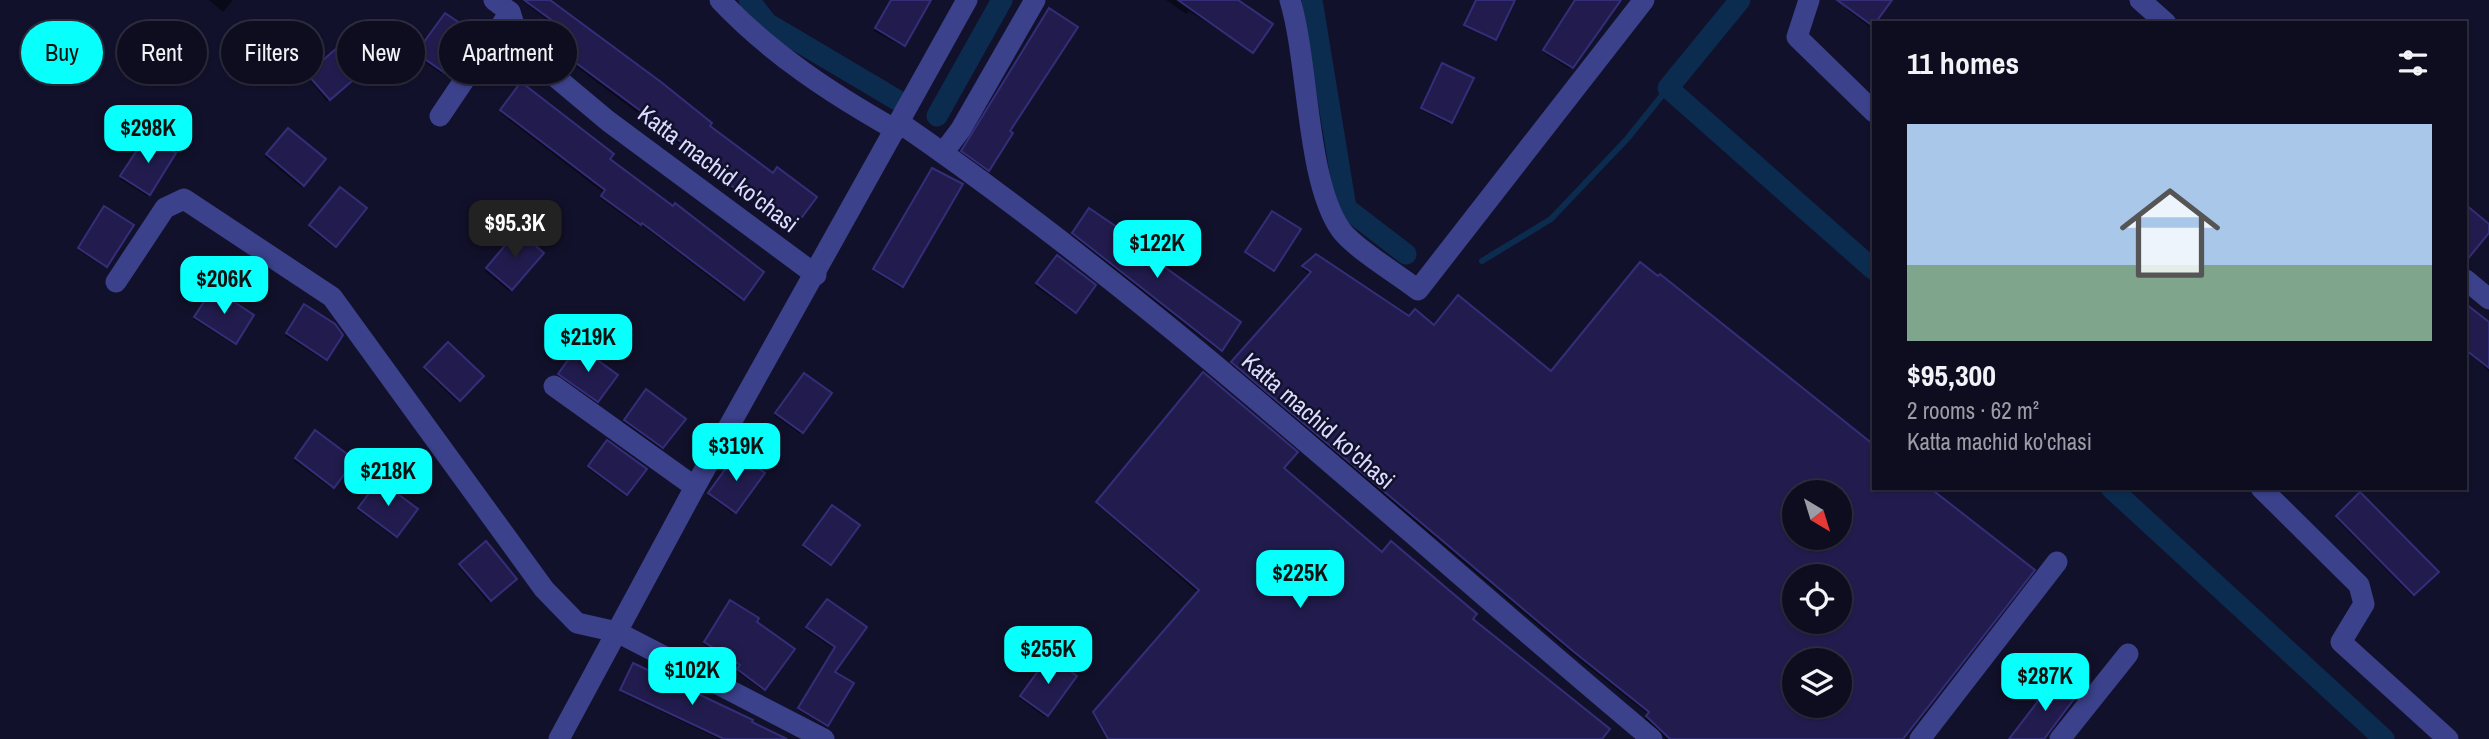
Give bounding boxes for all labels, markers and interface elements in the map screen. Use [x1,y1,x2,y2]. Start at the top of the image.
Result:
chip: Buy [21,21,103,84]
chip: Rent [117,21,207,84]
chip: Filters [221,21,323,84]
chip: New [337,21,425,84]
chip: Apartment [439,21,577,84]
text: 11 homes [1907,43,2019,83]
icon: filters [2394,44,2432,82]
street label: Katta machid ko'chasi [632,97,805,239]
pin: $298K [99,106,197,165]
text: $298K [120,112,176,143]
icon: home [2107,170,2233,296]
pin: $95.3K [458,201,572,260]
text: $95.3K [485,207,545,238]
pin: $122K [1108,220,1206,280]
text: $122K [1129,227,1185,258]
pin: $206K [175,256,273,316]
text: $206K [196,263,252,294]
pin: $219K [539,314,637,374]
text: $219K [560,321,616,352]
street label: Katta machid ko'chasi [1235,345,1402,496]
text: $95,300 [1907,355,1996,395]
text: 2 rooms · 62 m² [1907,395,2039,426]
pin: $319K [687,424,785,483]
text: Katta machid ko'chasi [1907,426,2092,457]
text: $319K [708,430,764,461]
pin: $218K [339,448,437,508]
text: $218K [360,455,416,486]
north arrow [1782,480,1852,550]
map controls [1782,480,1852,718]
pin: $225K [1251,550,1349,610]
text: $225K [1272,557,1328,588]
button: locate [1782,564,1852,634]
pin: $255K [999,626,1097,686]
text: $255K [1020,633,1076,664]
pin: $102K [643,648,741,707]
button: layers [1782,648,1852,718]
text: $102K [664,654,720,685]
pin: $287K [1996,654,2094,713]
text: $287K [2017,660,2073,691]

